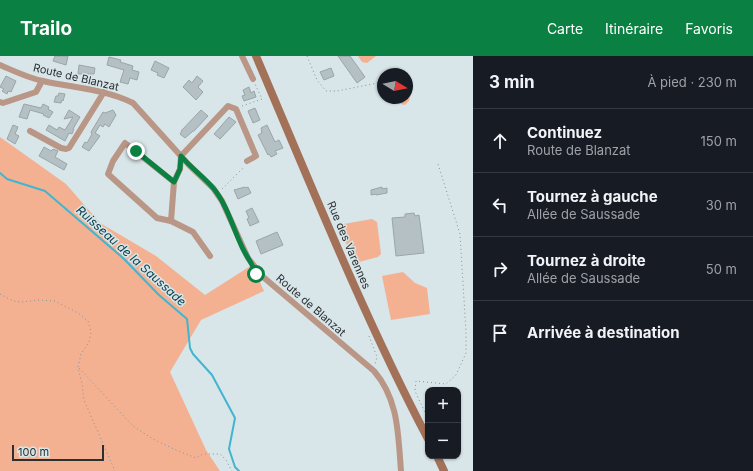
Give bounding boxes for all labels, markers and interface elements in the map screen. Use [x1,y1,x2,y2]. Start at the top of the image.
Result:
text: Trailo [20,17,72,40]
text: Carte [547,20,583,37]
text: Itinéraire [605,20,663,37]
text: Favoris [685,20,733,37]
street label: Route de Blanzat [32,60,121,94]
north arrow [377,68,413,104]
text: 3 min [489,72,535,92]
text: À pied · 230 m [647,74,737,90]
text: Continuez [527,123,602,142]
icon: ahead [489,130,511,152]
text: 150 m [701,133,737,149]
route end [127,142,145,160]
text: Route de Blanzat [527,142,631,158]
text: Tournez à gauche [527,187,658,206]
icon: left [489,194,511,216]
text: 30 m [706,197,737,213]
street label: Rue des Varennes [324,199,374,291]
water label: Ruisseau de la Saussade [73,202,190,309]
text: Allée de Saussade [527,206,640,222]
text: Tournez à droite [527,251,646,270]
icon: right [489,258,511,280]
text: 50 m [706,261,737,277]
route start [247,265,265,283]
text: Allée de Saussade [527,270,640,286]
street label: Route de Blanzat [273,271,349,339]
icon: arrive [489,322,511,344]
text: Arrivée à destination [527,323,680,342]
map controls [425,387,461,459]
button: + [425,387,461,423]
button: − [425,423,461,459]
scale bar [12,443,104,462]
text: 100 m [18,445,49,459]

